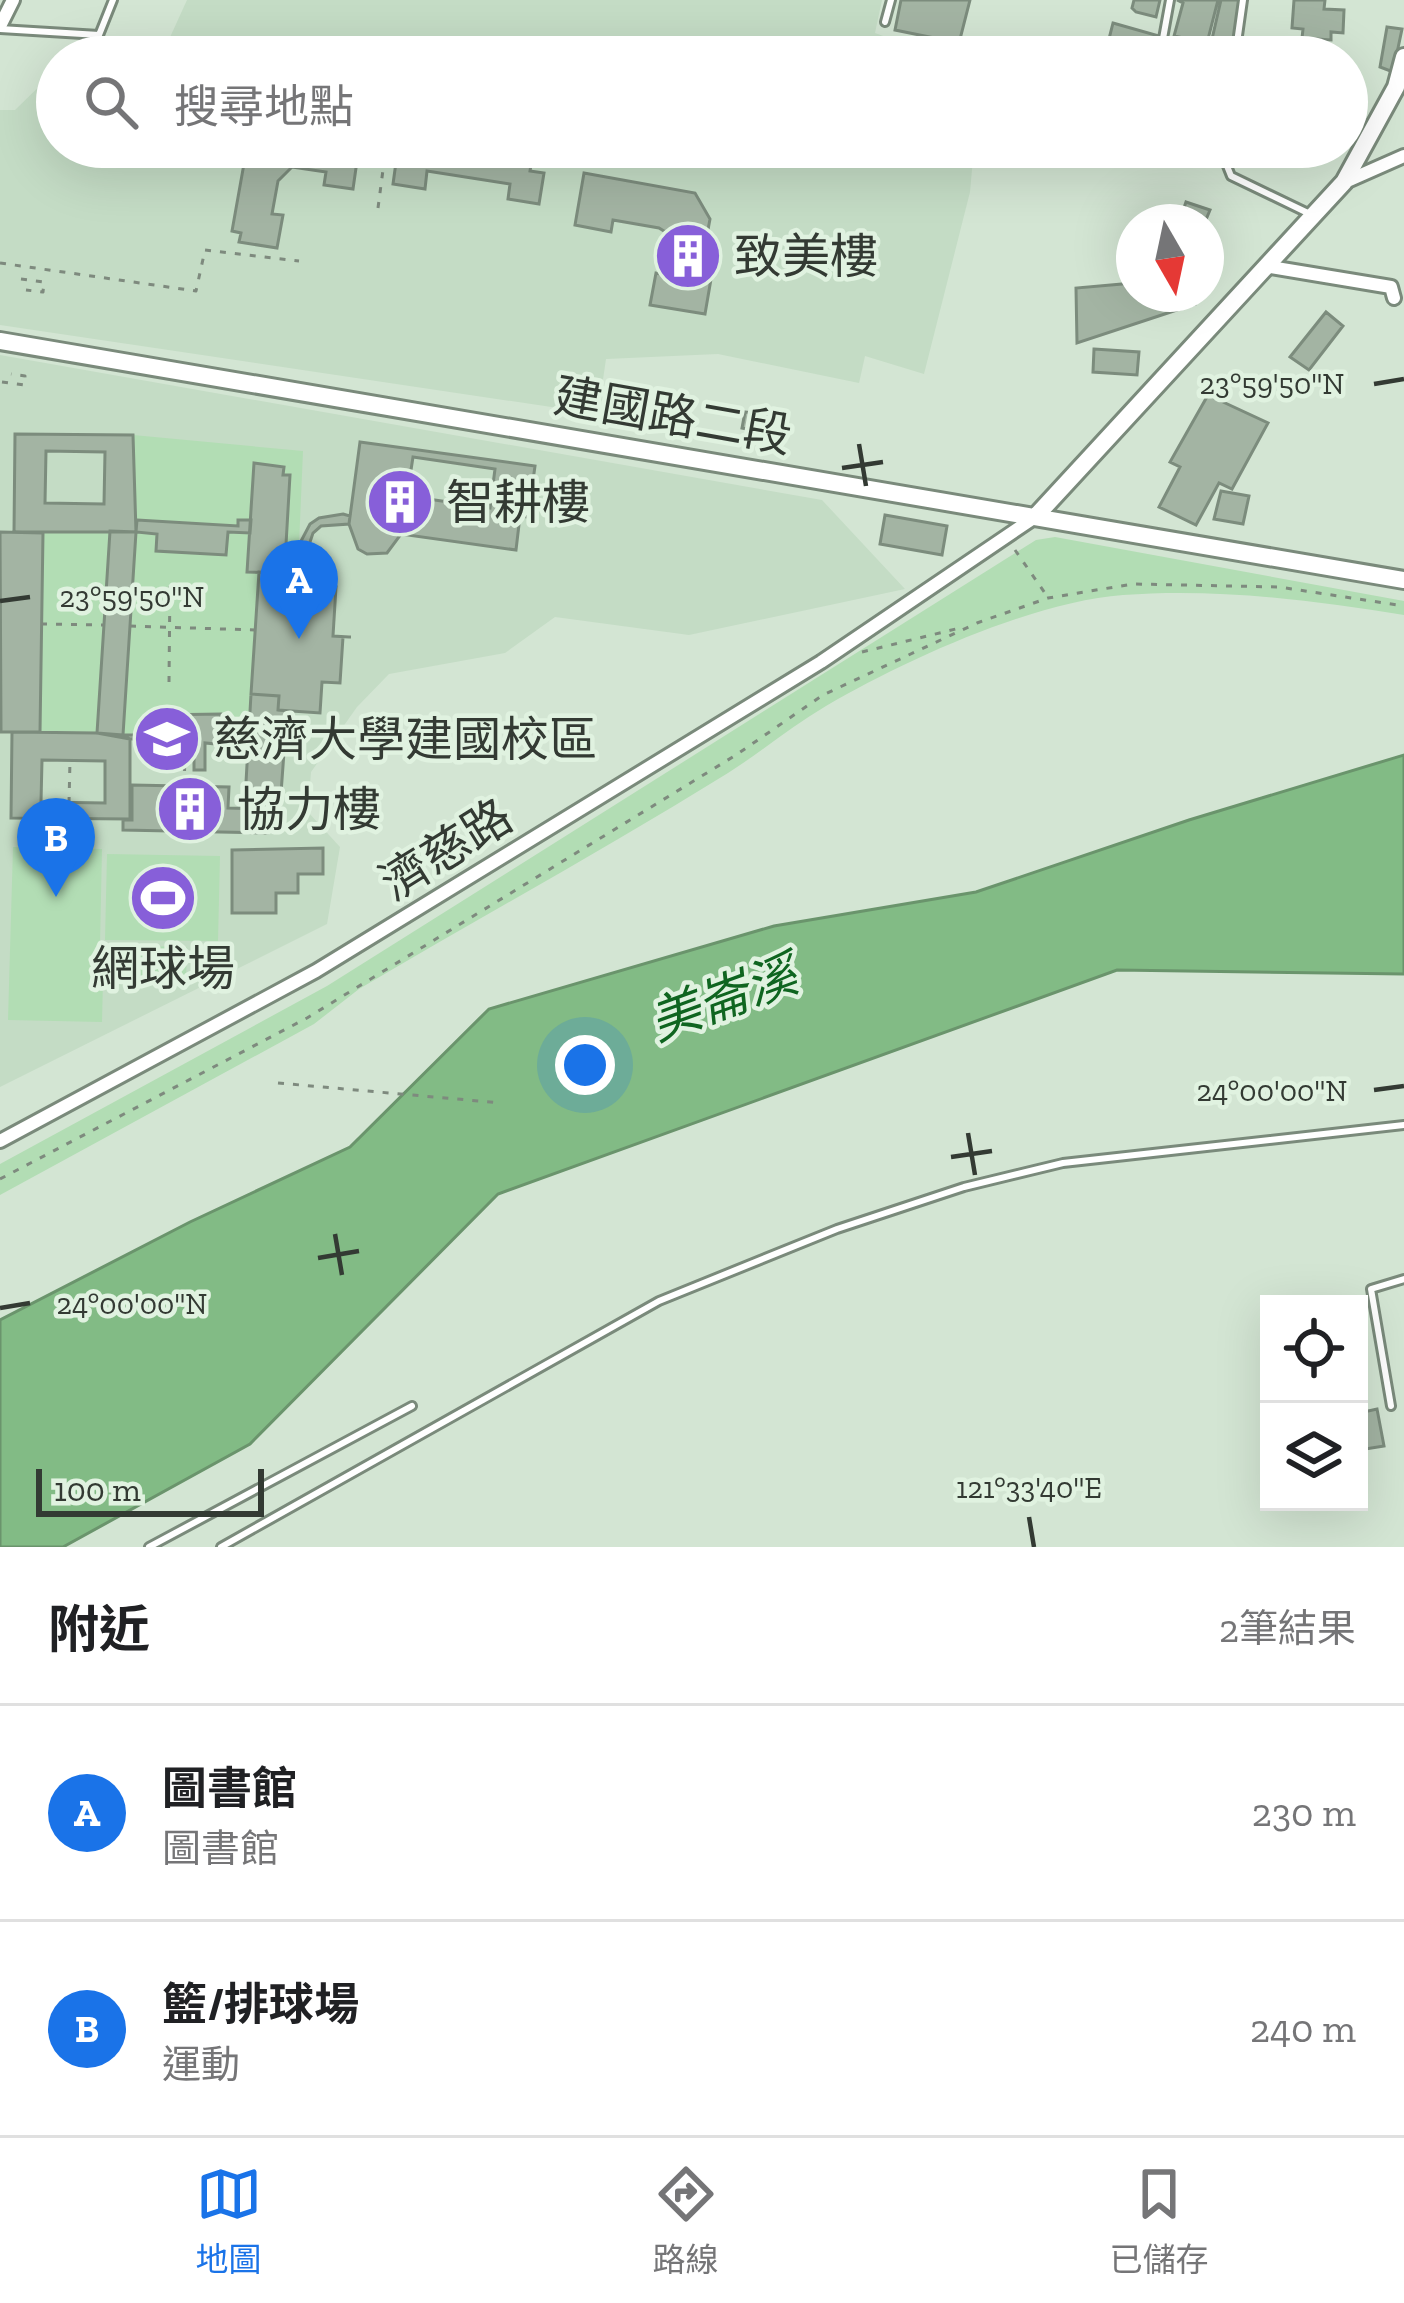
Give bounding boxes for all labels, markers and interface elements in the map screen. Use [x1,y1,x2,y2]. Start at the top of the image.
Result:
search box [36,36,1368,168]
icon: search [78,69,144,135]
text: 搜尋地點 [174,80,354,134]
north arrow [1116,204,1224,312]
building icon: 致美樓 [653,221,723,291]
place label: 致美樓 [734,228,878,285]
text: 23°59'50"N [1200,366,1344,402]
street label: 建國路二段 [550,367,796,464]
building icon: 智耕樓 [365,467,435,537]
place label: 智耕樓 [446,474,590,531]
pin: A [260,540,338,639]
text: 23°59'50"N [60,579,204,615]
school or university icon: 慈濟大學建國校區 [132,704,202,774]
place label: 慈濟大學建國校區 [213,711,597,768]
building icon: 協力樓 [155,774,225,844]
place label: 協力樓 [237,781,381,838]
street label: 濟慈路 [370,787,522,912]
pin: B [17,798,95,897]
sports icon: 網球場 [128,863,198,933]
place label: 網球場 [91,940,235,997]
water label: 美崙溪 [641,942,811,1053]
your location [555,1035,615,1095]
text: 24°00'00"N [1197,1073,1348,1109]
text: 24°00'00"N [57,1286,208,1322]
map controls [1260,1295,1368,1511]
button: locate [1260,1295,1368,1403]
button: layers [1260,1403,1368,1511]
scale bar [36,1463,264,1516]
text: 100 m [54,1470,141,1509]
text: 121°33'40"E [956,1470,1102,1506]
text: 附近 [48,1599,150,1660]
text: 2筆結果 [1219,1605,1356,1652]
text: 圖書館 [162,1762,297,1816]
text: A [74,1789,100,1836]
text: 230 m [1252,1789,1356,1836]
text: 圖書館 [162,1825,279,1872]
text: 籃/排球場 [162,1978,359,2032]
text: B [75,2005,99,2052]
text: 240 m [1250,2005,1356,2052]
text: 運動 [162,2041,240,2088]
tab: 地圖 [196,2161,262,2281]
tab: 路線 [653,2161,719,2281]
tab: 已儲存 [1110,2161,1209,2281]

